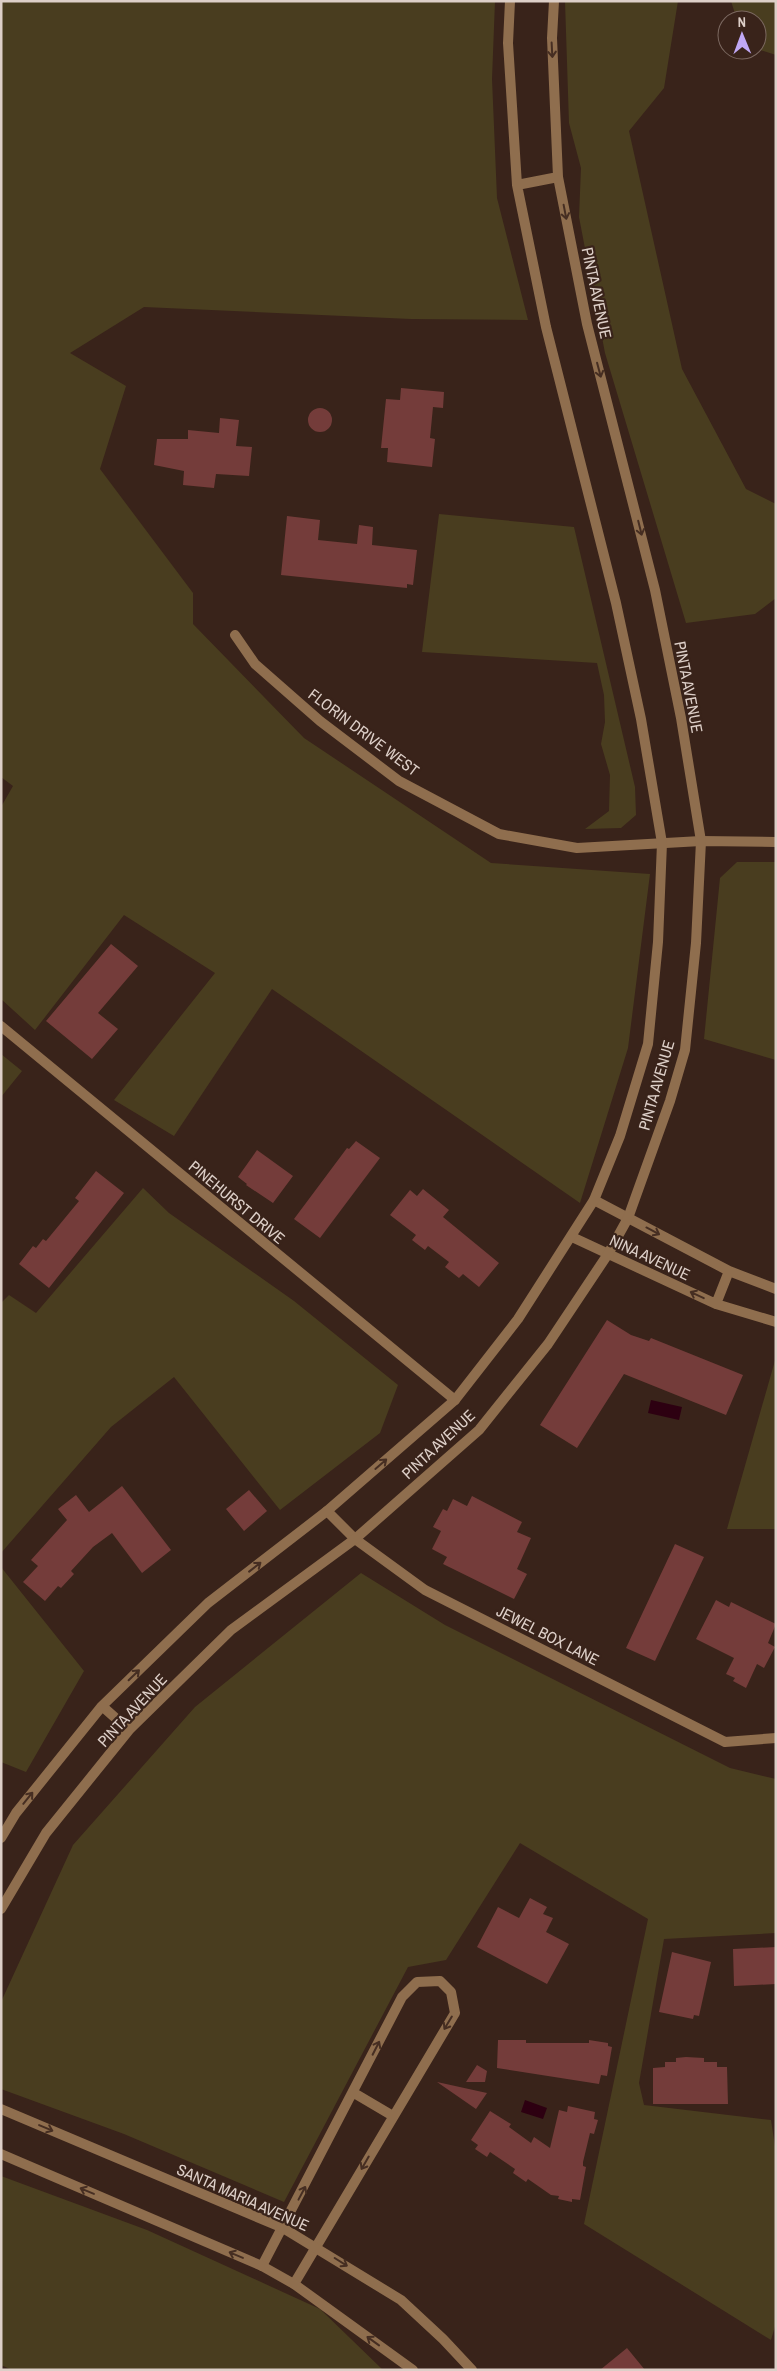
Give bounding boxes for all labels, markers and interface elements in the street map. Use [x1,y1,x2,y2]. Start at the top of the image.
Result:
north arrow [717,10,767,60]
text: N [737,13,746,31]
one-way arrow [548,42,557,58]
one-way arrow [560,203,570,219]
street label: PINTA AVENUE [577,245,617,341]
one-way arrow [595,362,604,378]
one-way arrow [636,519,645,535]
street label: PINTA AVENUE [669,639,709,735]
street label: FLORIN DRIVE WEST [304,683,424,781]
street label: PINTA AVENUE [633,1037,679,1133]
street label: PINEHURST DRIVE [184,1155,290,1249]
one-way arrow [645,1226,659,1236]
street label: NINA AVENUE [606,1229,694,1285]
one-way arrow [690,1290,705,1299]
street label: PINTA AVENUE [397,1404,479,1484]
one-way arrow [375,1458,388,1470]
one-way arrow [248,1561,261,1572]
street label: JEWEL BOX LANE [493,1600,603,1670]
street label: PINTA AVENUE [92,1669,172,1751]
one-way arrow [128,1669,141,1681]
one-way arrow [23,1792,34,1805]
one-way arrow [443,2016,453,2030]
one-way arrow [372,2041,381,2056]
one-way arrow [38,2124,53,2134]
one-way arrow [360,2155,370,2169]
street label: SANTA MARIA AVENUE [173,2158,313,2236]
one-way arrow [80,2185,95,2195]
one-way arrow [297,2185,307,2200]
one-way arrow [229,2250,244,2260]
one-way arrow [333,2258,347,2268]
one-way arrow [367,2336,381,2346]

